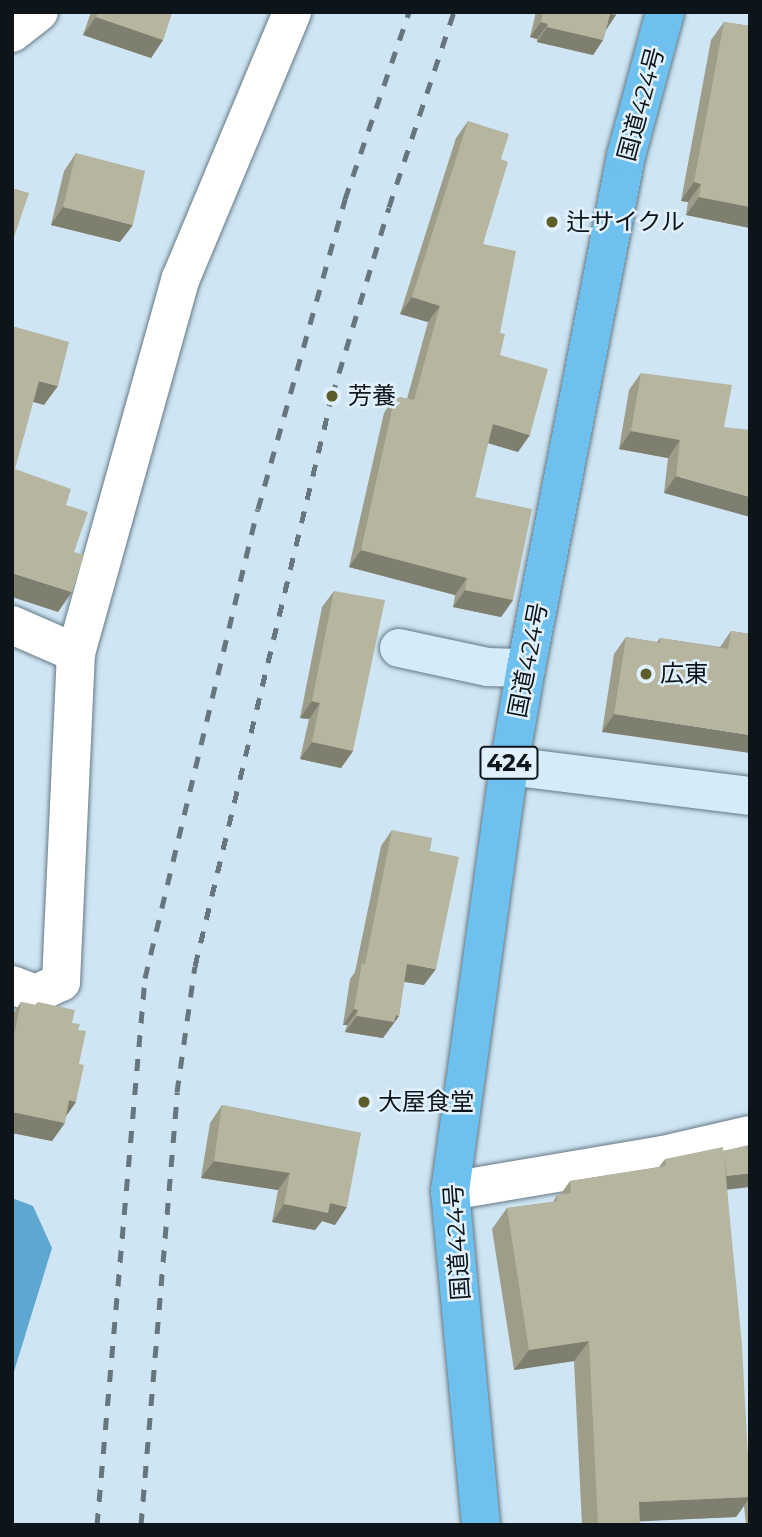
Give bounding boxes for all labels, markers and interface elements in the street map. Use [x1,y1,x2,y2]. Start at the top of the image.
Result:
street label: 国道424号 [612,44,670,164]
place label: 辻サイクル [566,208,686,236]
marker: 辻サイクル [544,214,560,230]
place label: 芳養 [348,382,396,410]
marker: 芳養 [322,386,342,406]
street label: 国道424号 [503,600,553,720]
place label: 広東 [660,660,708,688]
marker: 広東 [638,666,654,682]
road number: 424 [479,744,539,782]
place label: 大屋食堂 [378,1088,474,1116]
marker: 大屋食堂 [356,1094,372,1110]
street label: 国道424号 [439,1183,475,1301]

